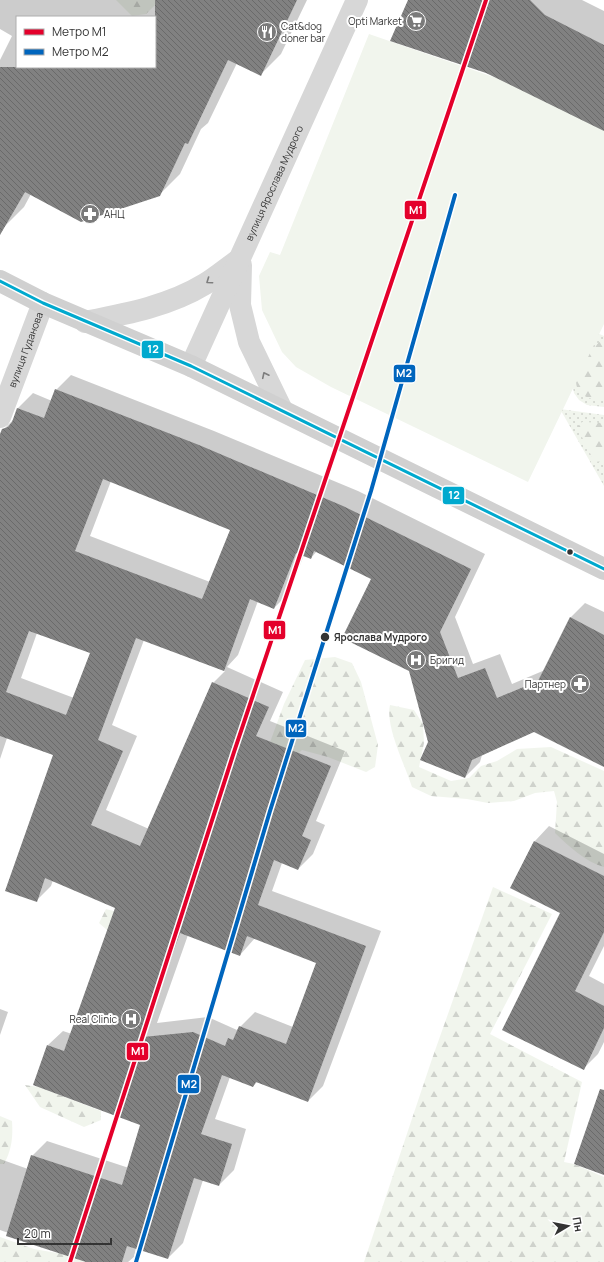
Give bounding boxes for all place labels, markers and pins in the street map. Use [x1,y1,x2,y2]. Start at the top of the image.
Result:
supermarket icon: Opti Market [405,10,427,32]
place label: Opti Market [348,14,402,28]
place label: Cat&dog doner bar [281,19,326,45]
restaurant icon: Cat&dog doner bar [256,21,278,43]
pharmacy icon: АНЦ [79,203,101,225]
place label: АНЦ [104,207,125,221]
unlabelled marker [565,547,575,557]
place label: Ярослава Мудрого [334,630,427,644]
marker: Ярослава Мудрого [319,631,331,643]
hospital icon: Бригид [405,649,427,671]
place label: Бригид [430,653,464,667]
pharmacy icon: Партнер [569,673,591,695]
place label: Партнер [525,677,566,691]
hospital icon: Real Clinic [120,1008,142,1030]
place label: Real Clinic [69,1012,117,1026]

